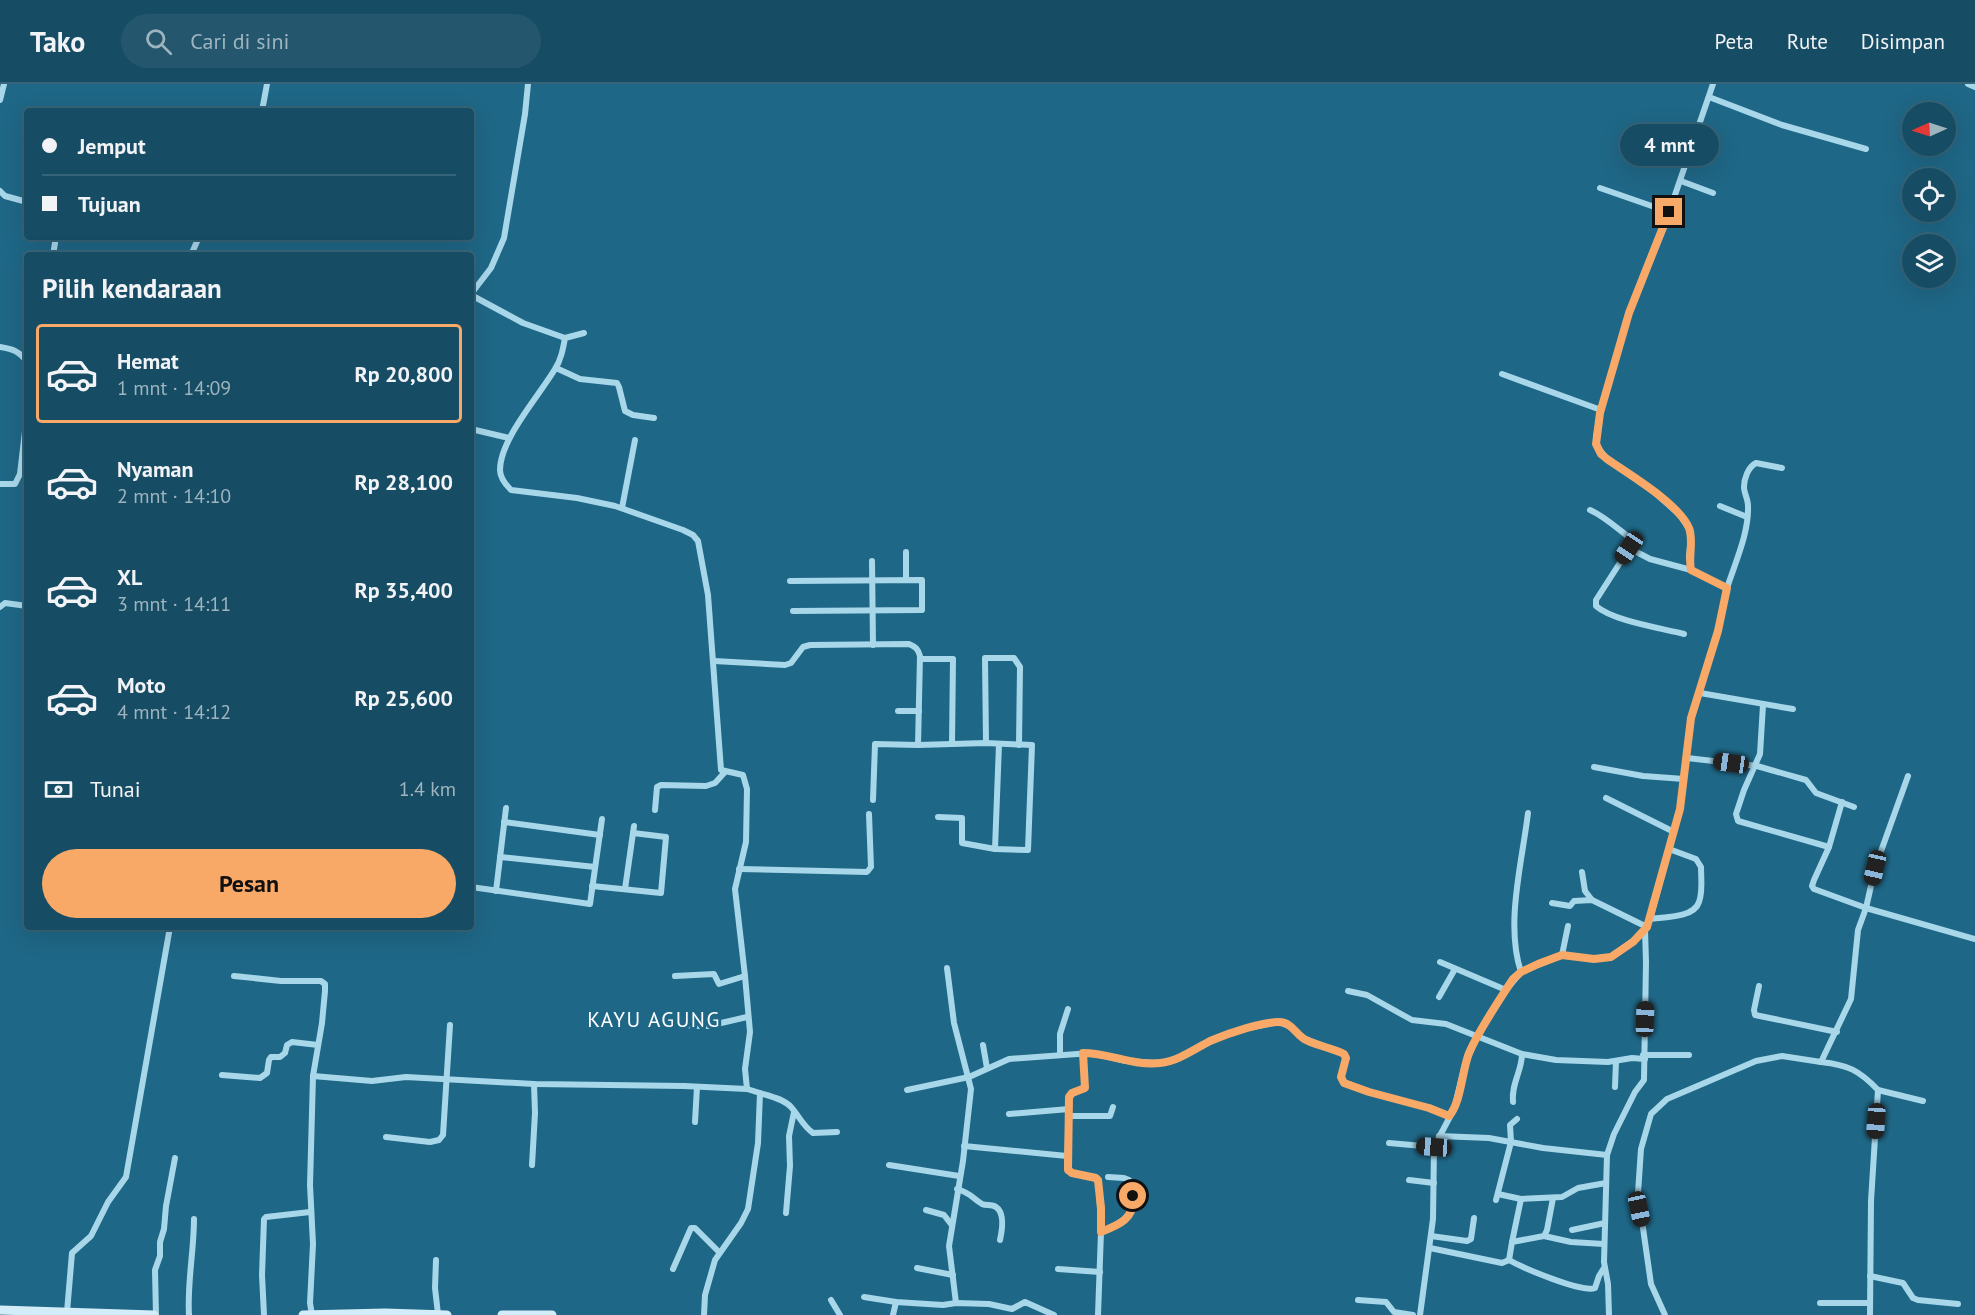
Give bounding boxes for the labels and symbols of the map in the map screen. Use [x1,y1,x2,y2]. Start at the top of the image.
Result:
north arrow [1902,102,1956,156]
callout: 4 mnt [1620,125,1718,167]
route end [1655,198,1682,225]
car [1611,528,1647,568]
car [1712,752,1750,774]
car [1862,848,1888,888]
car [1635,1001,1655,1037]
district label: KAYU AGUNG [587,1006,721,1033]
car [1866,1102,1886,1140]
car [1415,1137,1453,1157]
route start [1119,1182,1146,1209]
car [1626,1190,1652,1228]

